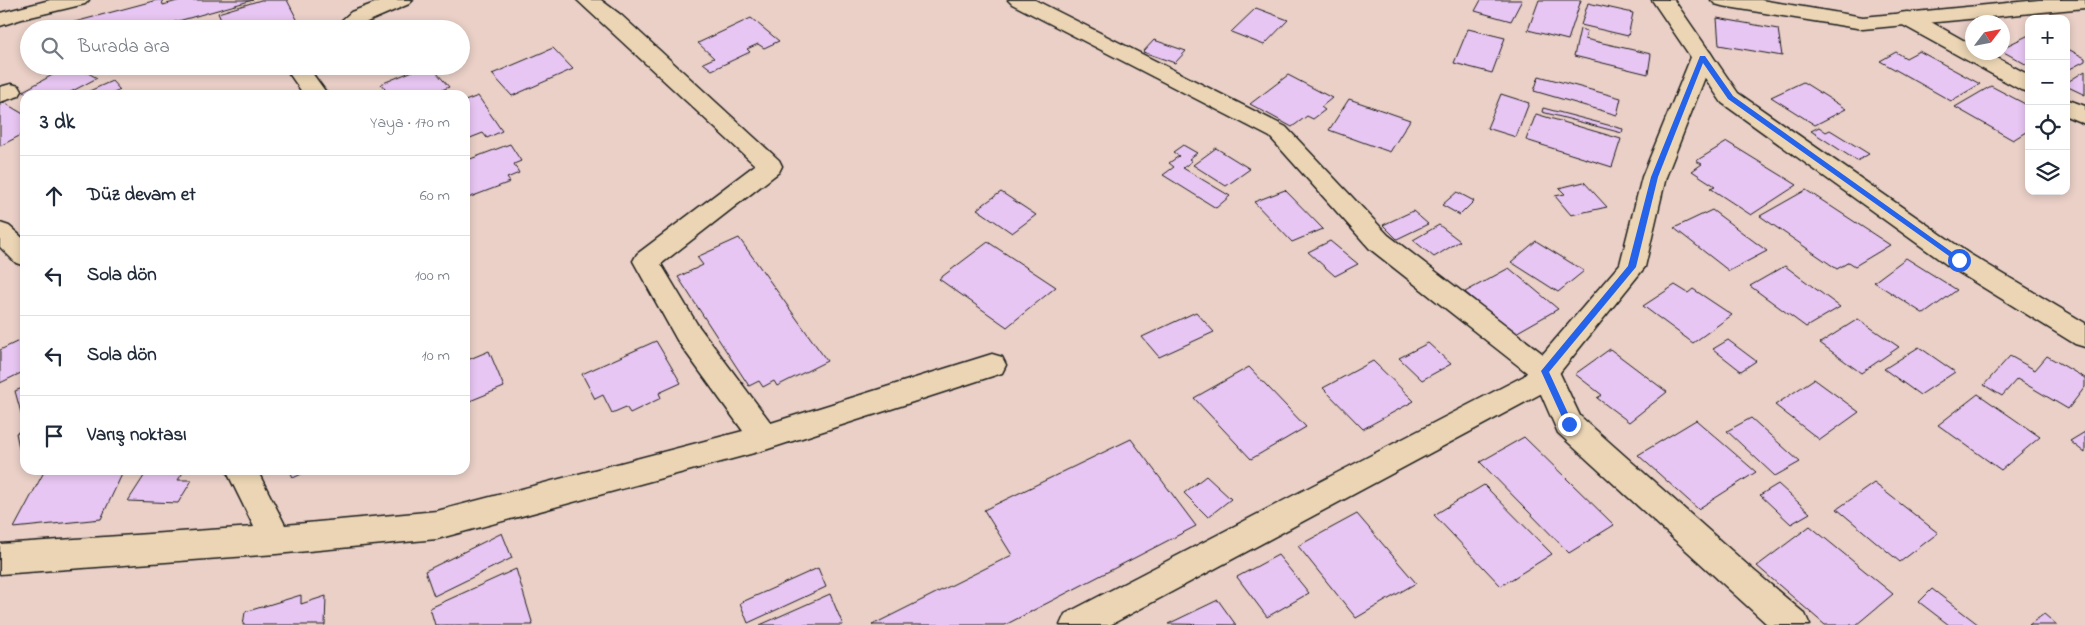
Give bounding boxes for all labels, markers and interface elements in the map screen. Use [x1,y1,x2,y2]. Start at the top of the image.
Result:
north arrow [1965,15,2010,60]
map controls [2025,15,2070,195]
button: + [2025,15,2070,60]
search box [20,20,470,75]
icon: search [38,34,66,62]
text: Burada ara [78,34,170,61]
button: − [2025,60,2070,105]
button: locate [2025,105,2070,150]
text: 3 dk [40,108,75,138]
text: Yaya · 170 m [370,111,450,135]
button: layers [2025,150,2070,195]
icon: ahead [40,182,68,210]
text: Düz devam et [87,182,196,209]
text: 60 m [420,184,450,208]
route start [1948,249,1971,272]
icon: left [40,262,68,290]
text: Sola dön [87,262,157,289]
text: 100 m [415,264,450,288]
icon: left [40,342,68,370]
text: Sola dön [87,342,157,369]
text: 10 m [422,344,450,368]
route end [1558,413,1581,436]
icon: arrive [40,422,68,450]
text: Varış noktası [87,422,187,449]

